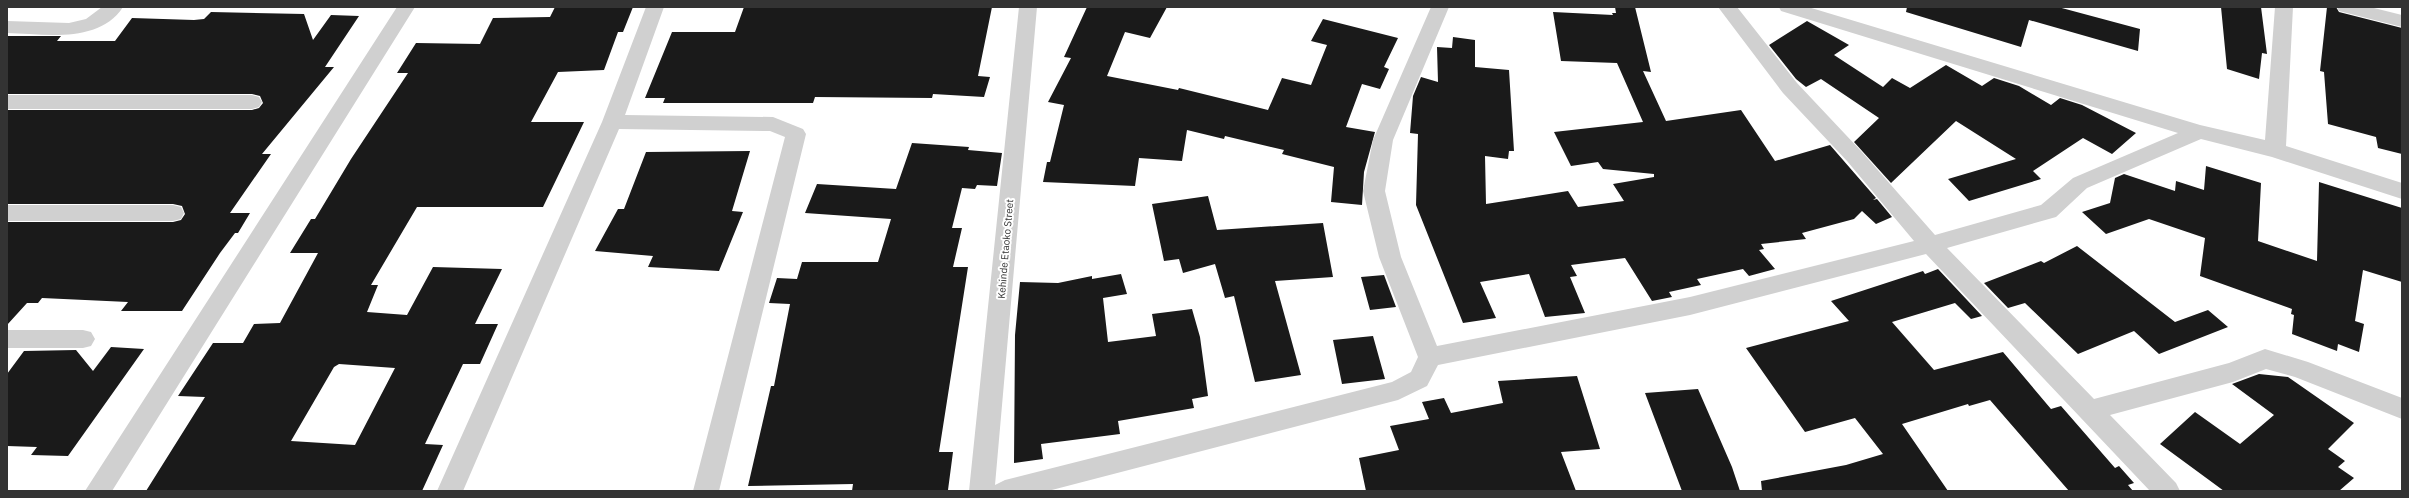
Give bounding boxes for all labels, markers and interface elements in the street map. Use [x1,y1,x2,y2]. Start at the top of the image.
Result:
street label: Kehinde Etaoko Street [995,198,1016,299]

